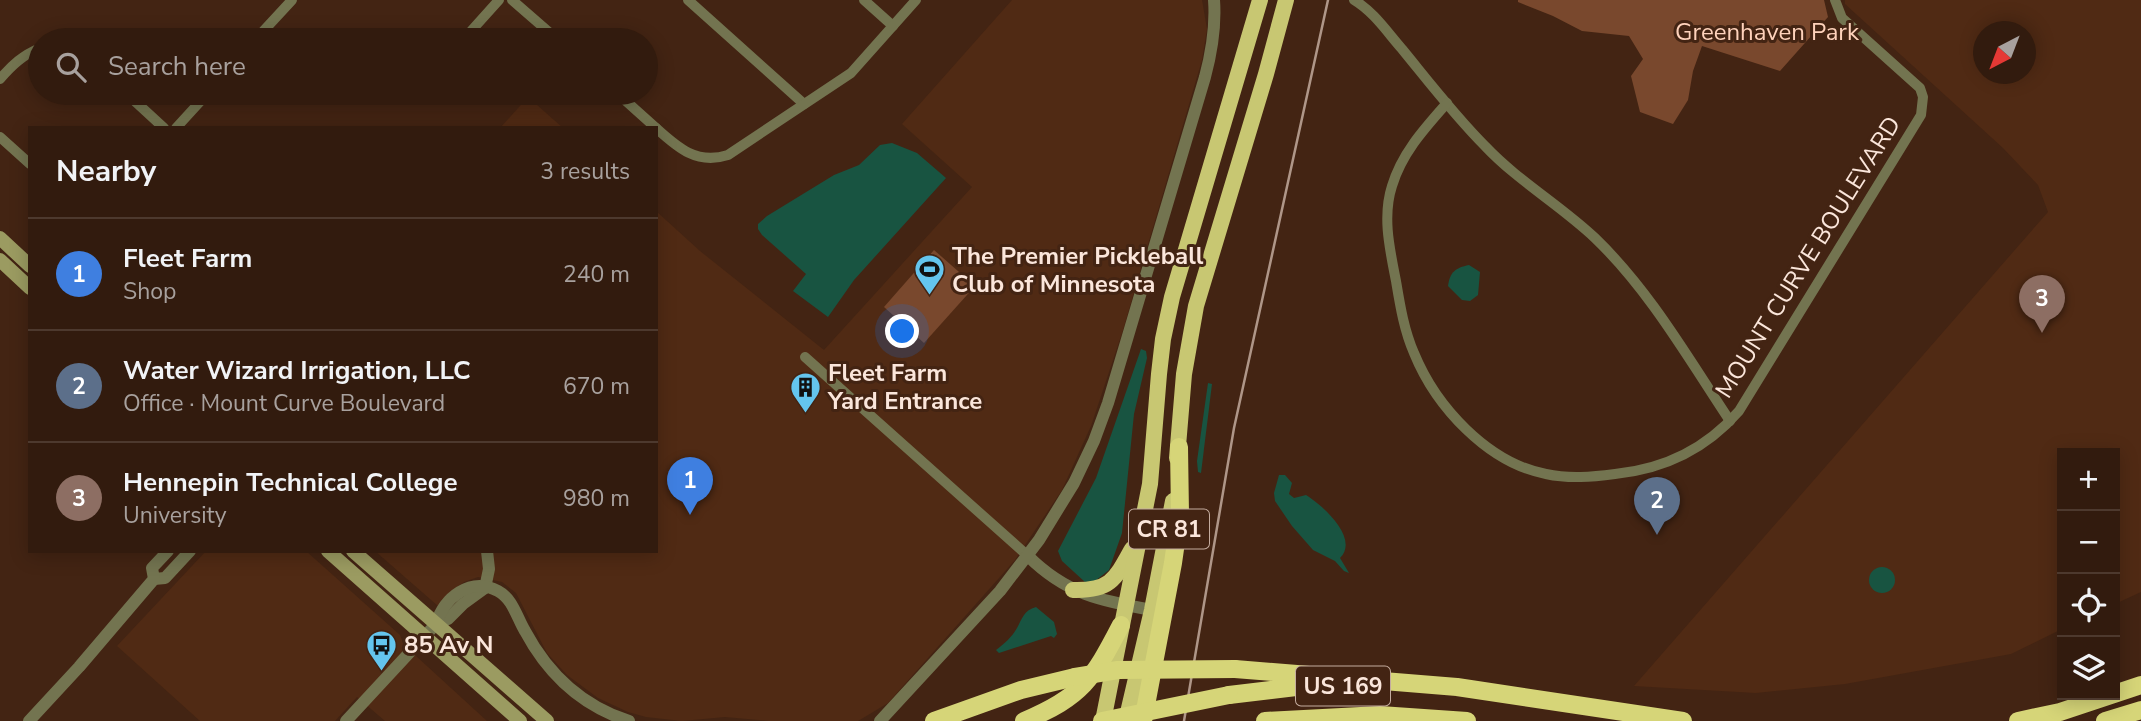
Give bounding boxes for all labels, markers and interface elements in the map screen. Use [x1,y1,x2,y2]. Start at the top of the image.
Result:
park label: Greenhaven Park [1675,16,1860,48]
north arrow [1973,21,2036,84]
search box [28,28,658,105]
icon: search [52,48,90,86]
text: Search here [108,49,246,84]
street label: MOUNT CURVE BOULEVARD [1708,110,1908,404]
text: Nearby [56,151,156,192]
text: 3 results [540,156,630,187]
place label: The Premier Pickleball Club of Minnesota [952,240,1204,300]
text: Fleet Farm [123,241,252,276]
sports icon: The Premier Pickleball Club of Minnesota [912,253,946,297]
text: 1 [72,259,86,290]
text: 240 m [563,259,630,290]
pin: 3 [2019,275,2065,333]
text: Shop [123,276,176,307]
your location [885,314,919,348]
text: Water Wizard Irrigation, LLC [123,353,471,388]
place label: Fleet Farm Yard Entrance [827,357,982,417]
building icon: Fleet Farm Yard Entrance [788,370,822,414]
text: 2 [72,371,86,402]
text: 670 m [563,371,630,402]
text: Office · Mount Curve Boulevard [123,388,445,419]
map controls [2057,448,2120,700]
button: + [2057,448,2120,511]
pin: 1 [667,457,713,515]
text: Hennepin Technical College [123,465,458,500]
pin: 2 [1634,477,1680,535]
text: 3 [72,483,86,514]
text: 980 m [563,483,630,514]
text: University [123,500,227,531]
road number: CR 81 [1129,509,1209,548]
button: − [2057,511,2120,574]
button: locate [2057,574,2120,637]
bus stop icon: 85 Av N [364,628,398,672]
place label: 85 Av N [404,629,494,661]
button: layers [2057,637,2120,700]
road number: US 169 [1296,666,1390,706]

